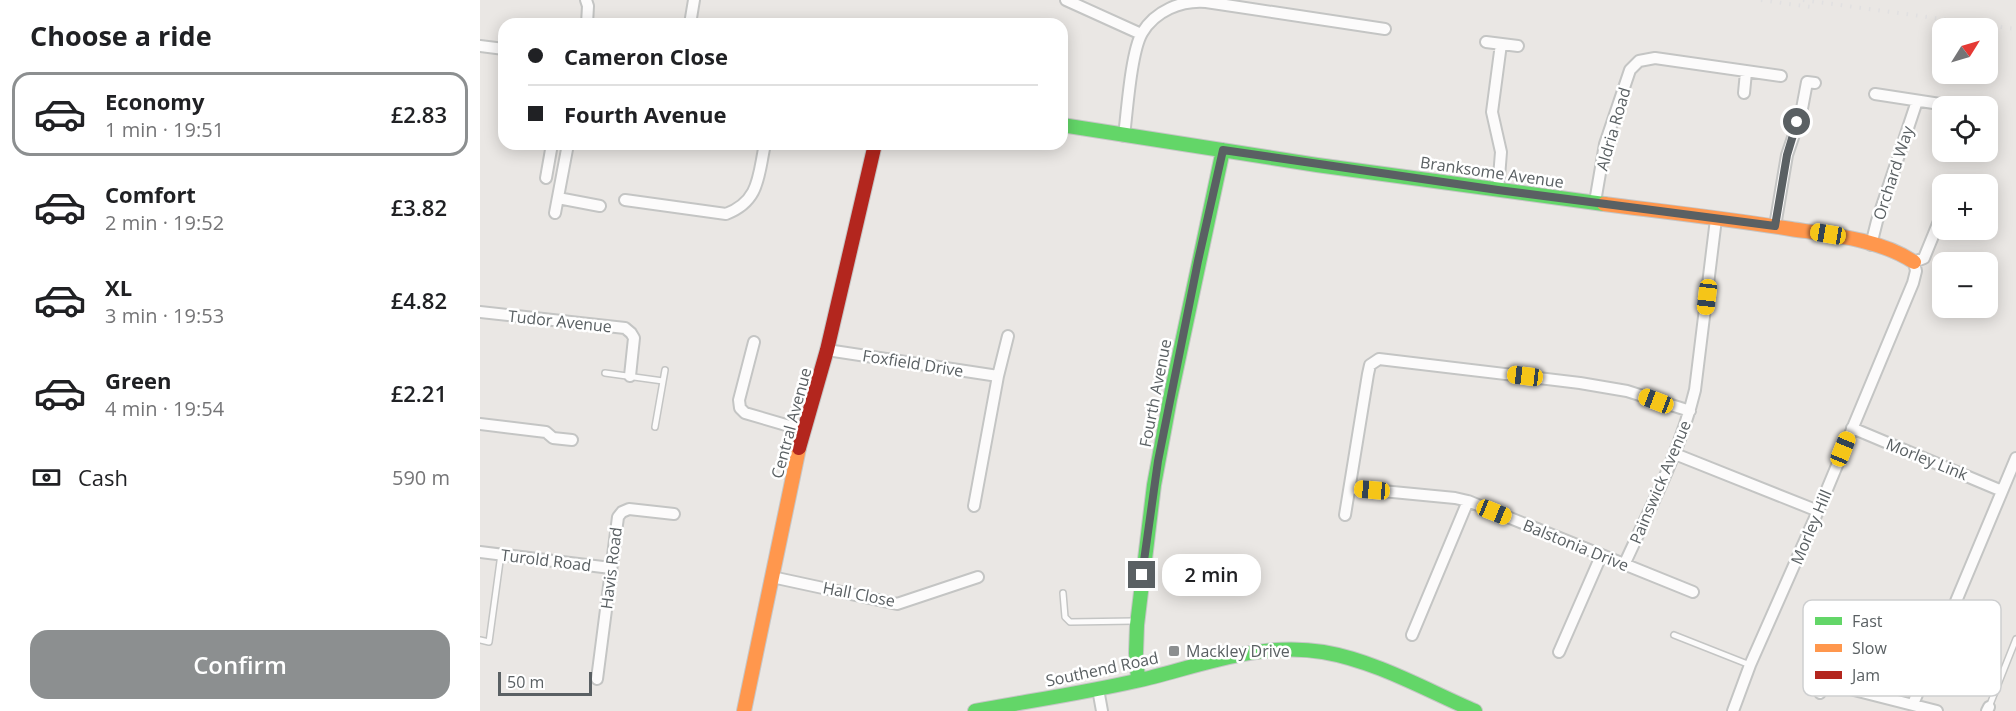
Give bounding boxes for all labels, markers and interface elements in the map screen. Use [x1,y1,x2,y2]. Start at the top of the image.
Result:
text: Choose a ride [30,17,212,54]
north arrow [1932,18,1998,84]
map controls [1932,18,1998,318]
text: Cameron Close [564,41,728,71]
street label: Aldria Road [1591,85,1635,173]
text: Economy [105,86,204,116]
icon: car [33,87,87,141]
button: locate [1932,96,1998,162]
text: £2.83 [391,99,447,129]
text: Fourth Avenue [564,99,726,129]
route start [1783,108,1810,135]
text: 1 min · 19:51 [105,116,224,143]
street label: Orchard Way [1867,122,1919,223]
street label: Branksome Avenue [1419,151,1565,193]
button: + [1932,174,1998,240]
text: Comfort [105,179,196,209]
icon: car [33,180,87,234]
text: £3.82 [391,192,447,222]
text: 2 min · 19:52 [105,209,224,236]
car [1809,222,1847,246]
button: − [1932,252,1998,318]
text: XL [105,272,132,302]
icon: car [33,273,87,327]
car [1696,278,1718,316]
text: £4.82 [391,285,447,315]
text: 3 min · 19:53 [105,302,224,329]
street label: Tudor Avenue [507,305,613,337]
street label: Fourth Avenue [1134,337,1176,449]
street label: Foxfield Drive [861,344,965,382]
text: Green [105,365,171,395]
street label: Central Avenue [766,365,816,481]
car [1506,365,1544,387]
icon: car [33,366,87,420]
text: £2.21 [391,378,447,408]
car [1636,386,1676,416]
text: 4 min · 19:54 [105,395,224,422]
street label: Painswick Avenue [1624,417,1696,547]
car [1828,429,1858,469]
street label: Morley Link [1883,433,1972,486]
icon: cash [30,461,63,494]
text: Cash [78,462,128,492]
text: 590 m [392,464,450,491]
car [1353,479,1391,501]
street label: Morley Hill [1785,486,1837,568]
car [1474,497,1514,527]
street label: Balstonia Drive [1520,514,1632,576]
street label: Havis Road [595,526,627,610]
street label: Turold Road [500,544,592,576]
callout: 2 min [1163,554,1262,596]
route end [1128,561,1155,588]
text: 2 min [1185,561,1239,588]
street label: Hall Close [821,576,897,612]
legend [1803,600,2001,696]
text: Fast [1852,610,1883,632]
button: Confirm [30,630,450,699]
text: Slow [1852,637,1887,659]
place label: Mackley Drive [1186,640,1290,662]
marker: Mackley Drive [1167,644,1181,658]
street label: Southend Road [1044,646,1160,692]
text: Jam [1850,664,1880,686]
scale bar [498,669,592,696]
text: 50 m [507,671,544,693]

